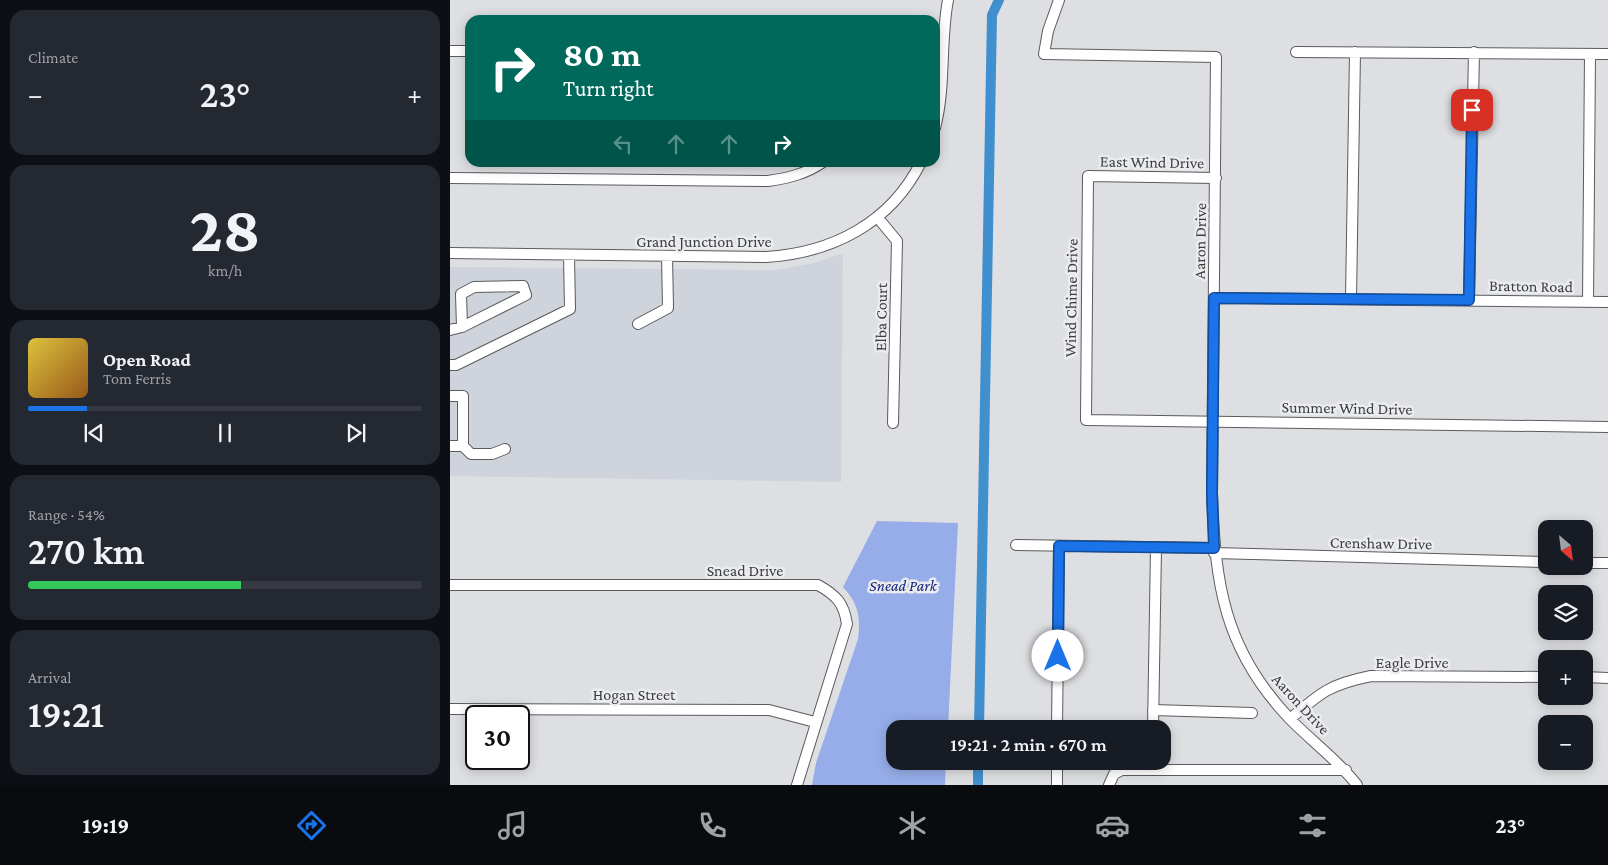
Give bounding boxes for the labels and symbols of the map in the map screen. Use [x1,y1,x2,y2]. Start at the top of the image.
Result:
pin [1451,89,1493,131]
street label: East Wind Drive [1100,153,1204,171]
street label: Aaron Drive [1191,203,1209,279]
street label: Grand Junction Drive [636,233,772,251]
street label: Wind Chime Drive [1061,239,1081,357]
street label: Bratton Road [1489,277,1574,295]
street label: Elba Court [872,282,890,351]
street label: Summer Wind Drive [1281,398,1413,418]
north arrow [1538,520,1592,575]
street label: Crenshaw Drive [1330,534,1432,552]
street label: Snead Drive [707,562,783,579]
park label: Snead Park [869,577,938,594]
position arrow [1031,629,1083,681]
street label: Eagle Drive [1376,654,1448,672]
street label: Aaron Drive [1269,670,1333,738]
street label: Hogan Street [593,686,676,704]
speed limit sign: 30 [465,705,530,770]

